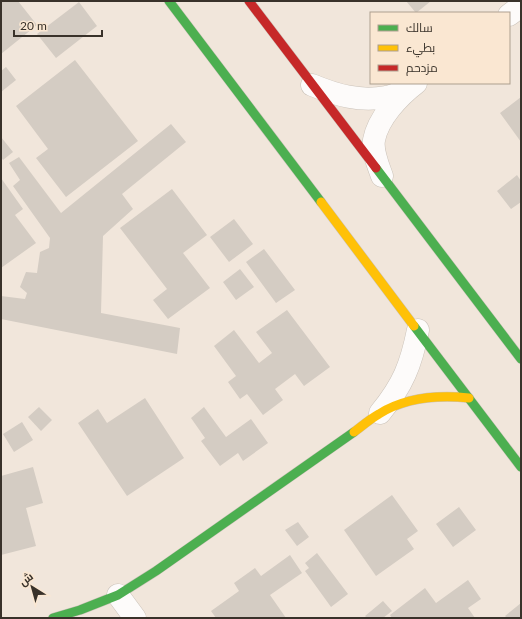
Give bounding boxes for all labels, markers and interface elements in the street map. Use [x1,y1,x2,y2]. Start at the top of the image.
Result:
scale bar [14,12,102,38]
legend [370,12,510,84]
text: 20 m [20,18,47,33]
text: سالك [406,20,433,35]
text: بطيء [406,40,435,58]
text: مزدحم [406,60,438,76]
north arrow [12,567,52,607]
text: ش [16,569,36,589]

